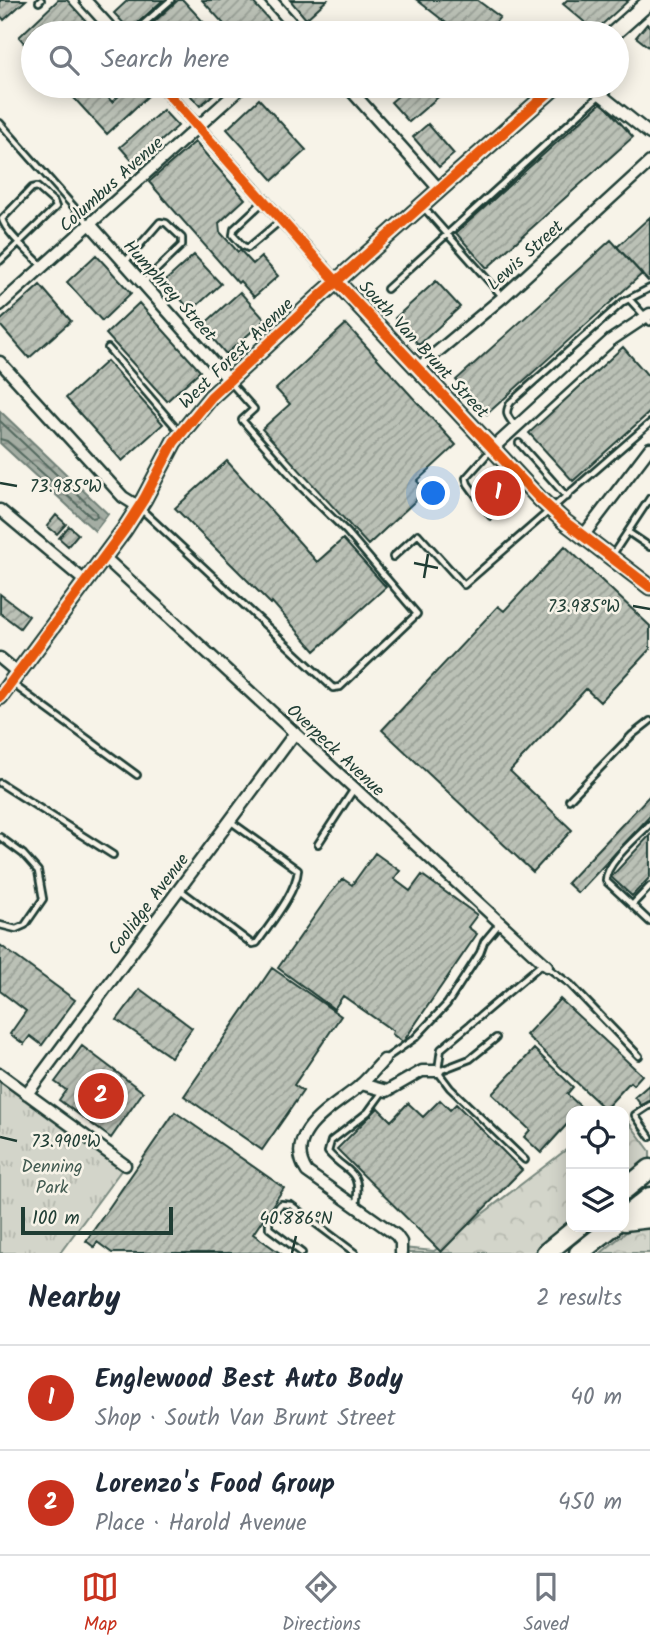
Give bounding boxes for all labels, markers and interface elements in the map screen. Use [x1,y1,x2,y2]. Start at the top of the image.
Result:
search box [21,21,629,98]
text: Search here [101,39,229,81]
icon: search [45,41,83,79]
street label: Columbus Avenue [53,130,171,240]
street label: Lewis Street [481,213,572,299]
street label: Humphrey Street [115,233,223,349]
street label: South Van Brunt Street [351,274,496,427]
street label: West Forest Avenue [173,291,301,417]
pin: 1 [475,467,521,519]
text: 73.985°W [30,473,102,502]
your location [416,476,450,510]
text: 73.985°W [548,593,620,622]
street label: Overpeck Avenue [279,698,391,805]
street label: Coolidge Avenue [101,848,197,962]
pin: 2 [78,1070,124,1122]
map controls [566,1106,629,1232]
button: locate [566,1106,629,1169]
text: 73.990°W [31,1128,101,1157]
park label: Denning Park [21,1153,83,1203]
button: layers [566,1169,629,1232]
scale bar [21,1204,173,1236]
text: 100 m [32,1204,80,1234]
text: 40.886°N [259,1205,333,1234]
text: Nearby [28,1275,120,1323]
text: 2 results [536,1281,622,1317]
text: Englewood Best Auto Body [95,1359,403,1401]
text: 1 [48,1380,54,1416]
text: 40 m [570,1380,622,1416]
text: Shop · South Van Brunt Street [95,1401,396,1437]
text: Lorenzo's Food Group [95,1464,335,1506]
text: 2 [44,1485,58,1521]
text: 450 m [558,1485,622,1521]
text: Place · Harold Avenue [95,1506,307,1542]
tab: Map [81,1568,119,1640]
tab: Directions [282,1568,361,1640]
tab: Saved [524,1568,569,1640]

